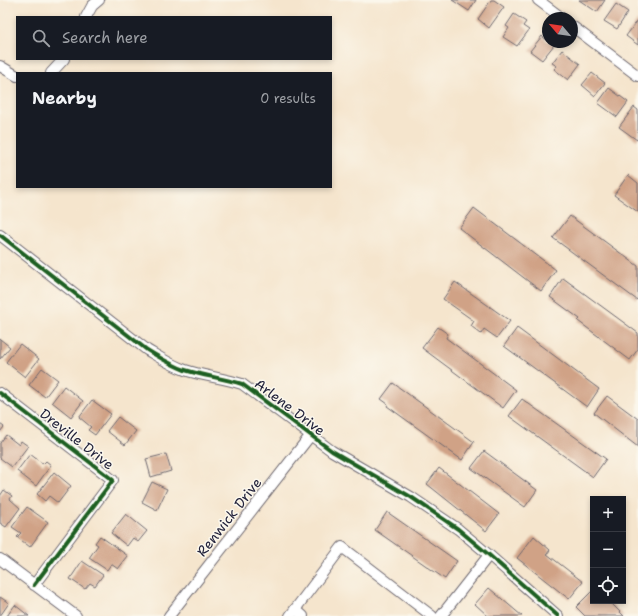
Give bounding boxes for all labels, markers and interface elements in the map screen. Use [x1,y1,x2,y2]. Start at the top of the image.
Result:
north arrow [542,12,578,48]
search box [16,16,332,60]
icon: search [30,27,52,49]
text: Search here [62,28,148,48]
text: Nearby [32,87,97,109]
text: 0 results [260,90,316,107]
street label: Arlene Drive [251,375,329,439]
street label: Dreville Drive [36,404,118,474]
street label: Renwick Drive [193,474,265,560]
map controls [590,496,626,604]
button: + [590,496,626,532]
button: − [590,532,626,568]
button: locate [590,568,626,604]

